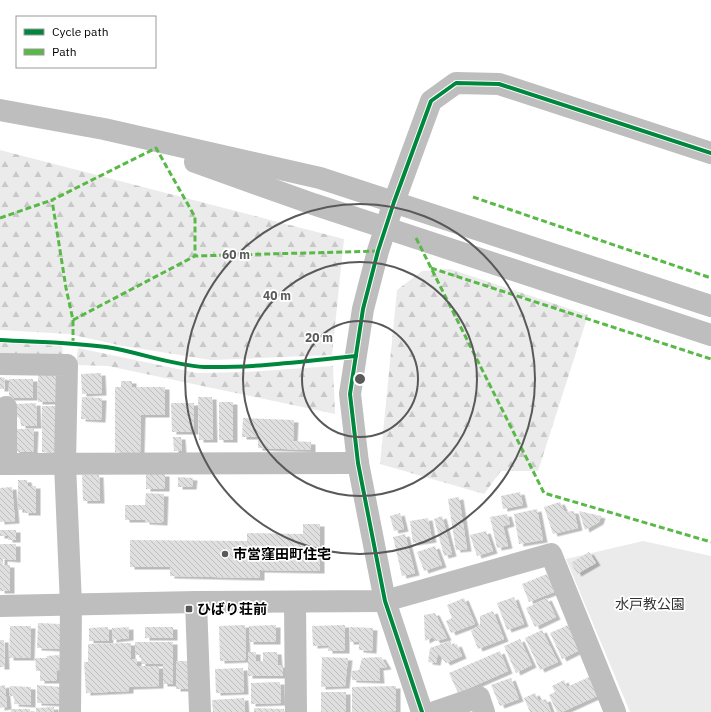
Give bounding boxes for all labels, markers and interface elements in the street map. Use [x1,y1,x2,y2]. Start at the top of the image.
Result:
legend [16,16,156,68]
text: Cycle path [52,24,109,39]
text: Path [52,44,77,59]
text: 60 m [222,247,250,262]
text: 40 m [263,288,291,303]
text: 20 m [305,330,333,345]
centre of rings [353,372,367,386]
place label: 市営窪田町住宅 [233,545,331,563]
marker: 市営窪田町住宅 [220,549,230,559]
park label: 水戸教公園 [615,595,685,613]
place label: ひばり荘前 [197,600,267,618]
marker: ひばり荘前 [184,604,194,614]

